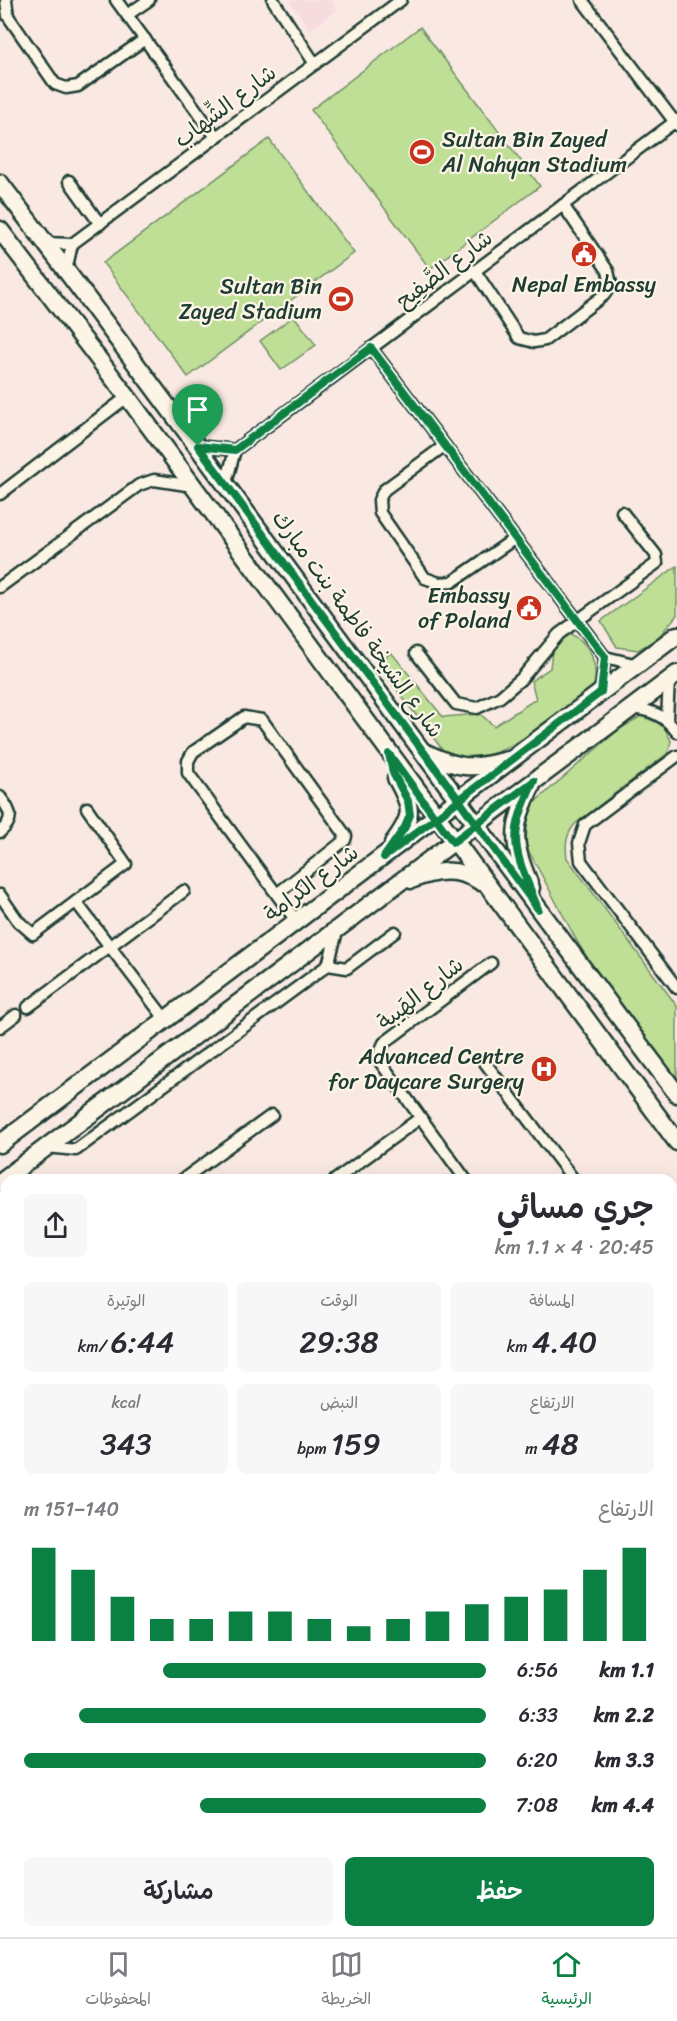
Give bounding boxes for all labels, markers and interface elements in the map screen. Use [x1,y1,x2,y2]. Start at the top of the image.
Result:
street label: شارع الشِّهاب [165,54,285,158]
place label: Sultan Bin Zayed Al Nahyan Stadium [441,120,627,184]
sports icon: Sultan Bin Zayed Al Nahyan Stadium [407,137,437,167]
street label: شارع الصَّفِيح [387,219,501,319]
public building icon: Nepal Embassy [569,239,599,269]
place label: Nepal Embassy [512,265,657,304]
place label: Sultan Bin Zayed Stadium [179,267,322,331]
sports icon: Sultan Bin Zayed Stadium [326,284,356,314]
pin [172,384,223,446]
icon: arrive [181,393,214,426]
street label: شارع الشيخة فاطمة بنت مبارك [262,502,454,746]
place label: Embassy of Poland [418,576,511,640]
public building icon: Embassy of Poland [514,593,544,623]
street label: شارع الكرامة [255,834,367,932]
street label: شارع الهَيبة [368,946,472,1040]
place label: Advanced Centre for Daycare Surgery [328,1037,525,1101]
hospital icon: Advanced Centre for Daycare Surgery [529,1054,559,1084]
text: جري مسائي [497,1178,654,1236]
button: share [24,1194,87,1257]
text: 20:45 · 4 × 1.1 km [495,1230,654,1265]
text: الوتيرة [107,1286,145,1315]
text: الوقت [320,1286,358,1315]
text: المسافة [529,1286,575,1315]
text: 6:44 [111,1315,174,1369]
text: 29:38 [299,1315,379,1369]
text: 4.40 [532,1315,597,1369]
text: /km [78,1332,111,1361]
text: km [507,1332,532,1361]
text: kcal [111,1388,141,1417]
text: النبض [320,1388,358,1417]
text: الارتفاع [530,1388,574,1417]
text: 343 [100,1417,152,1471]
text: 159 [331,1417,381,1471]
text: 48 [542,1417,579,1471]
text: bpm [297,1434,331,1463]
text: m [525,1434,542,1463]
text: 140–151 m [24,1492,119,1527]
text: الارتفاع [598,1492,654,1527]
text: 6:56 [517,1653,558,1688]
text: 1.1 km [600,1653,654,1688]
text: 6:33 [519,1698,558,1733]
text: 2.2 km [594,1698,654,1733]
text: 6:20 [516,1743,558,1778]
text: 3.3 km [595,1743,654,1778]
text: 7:08 [516,1788,558,1823]
text: 4.4 km [592,1788,654,1823]
button: مشاركة [24,1857,333,1926]
button: حفظ [345,1857,654,1926]
tab: المحفوظات [85,1948,151,2013]
tab: الخريطة [321,1948,371,2013]
tab: الرئيسية [542,1948,592,2013]

